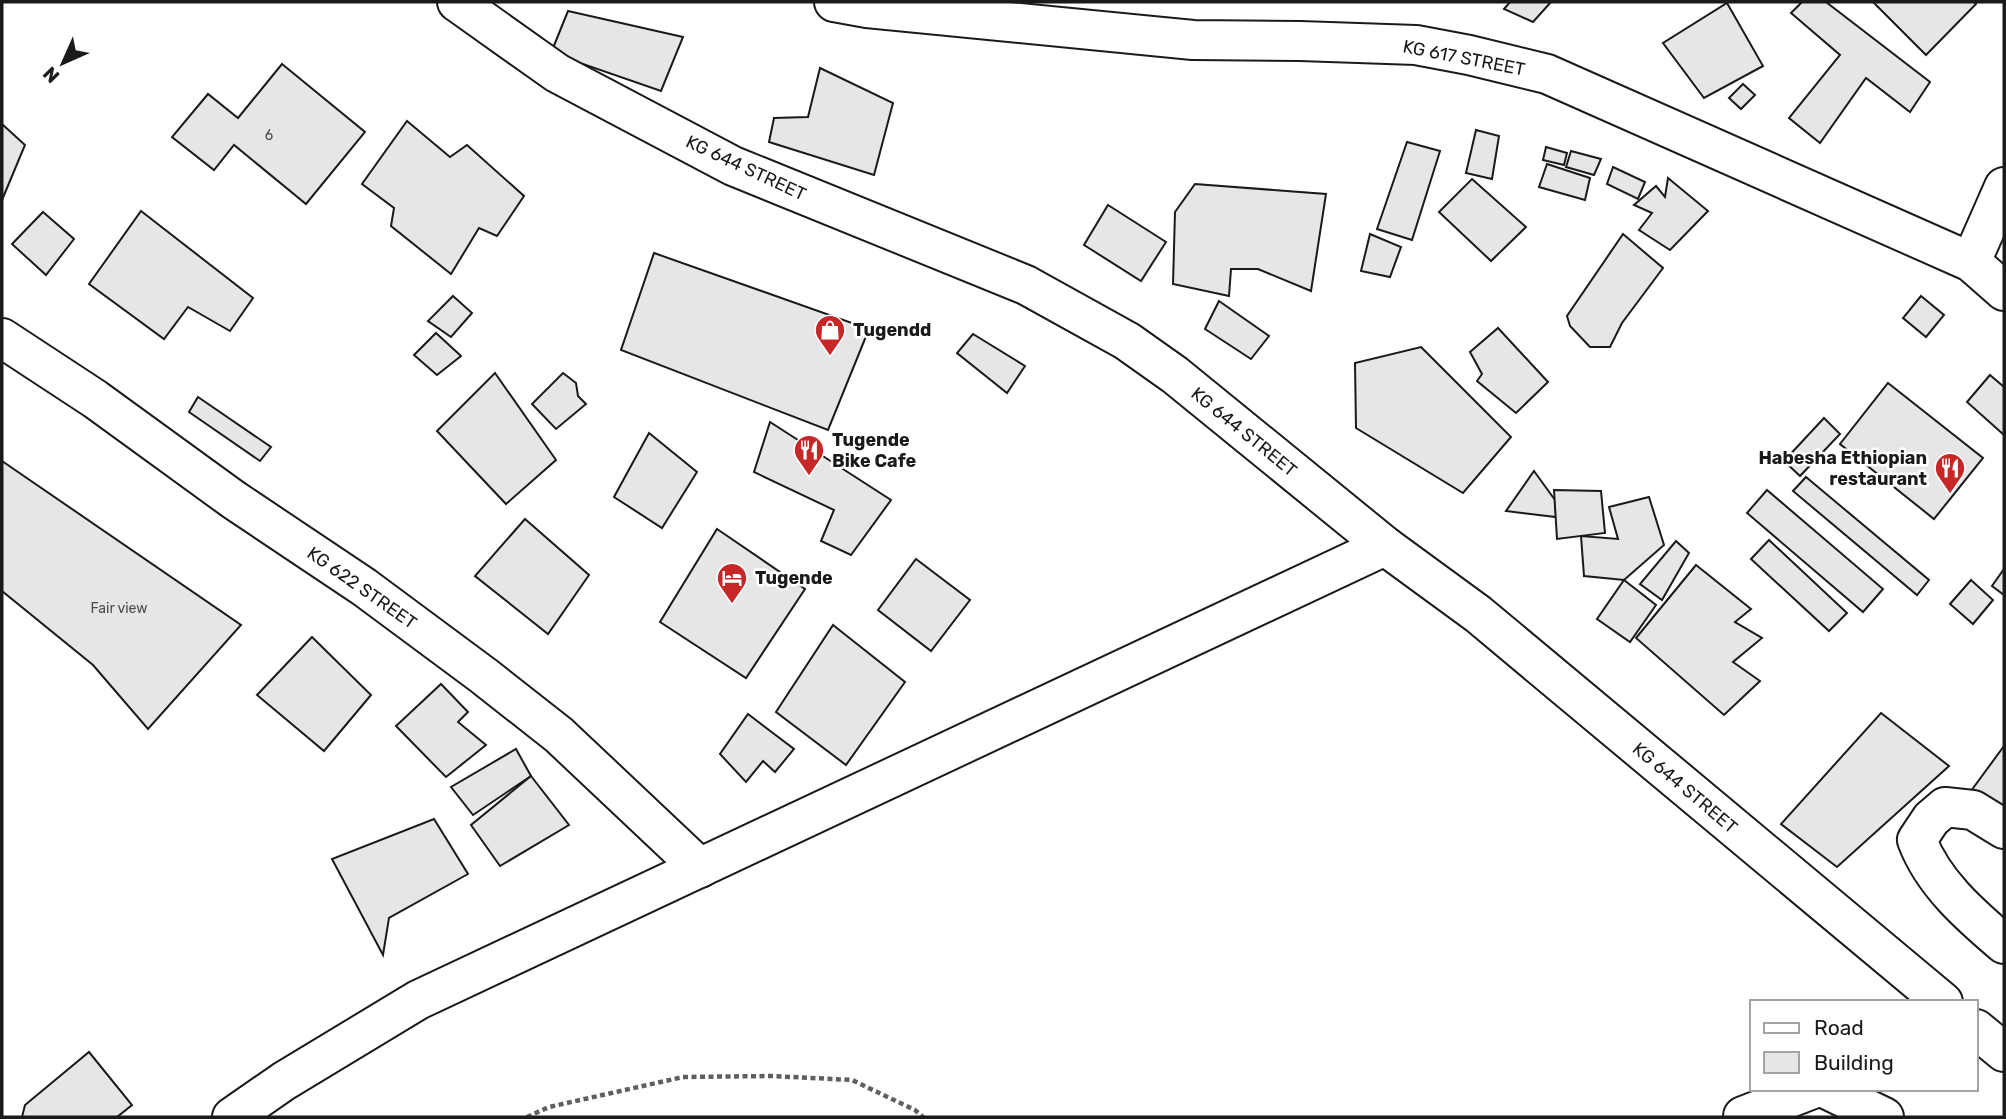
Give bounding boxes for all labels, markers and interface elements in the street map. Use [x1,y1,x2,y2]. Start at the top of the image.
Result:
north arrow [28,28,98,98]
street label: KG 617 STREET [1401,35,1527,81]
text: N [38,62,64,88]
house number: 6 [265,127,273,144]
street label: KG 644 STREET [682,131,810,205]
shop icon: Tugendd [813,313,847,357]
place label: Tugendd [853,319,931,341]
street label: KG 644 STREET [1187,383,1301,481]
place label: Tugende Bike Cafe [832,429,916,472]
restaurant icon: Tugende Bike Cafe [792,433,826,477]
place label: Habesha Ethiopian restaurant [1758,447,1927,490]
restaurant icon: Habesha Ethiopian restaurant [1933,451,1967,495]
street label: KG 622 STREET [303,542,421,634]
hotel icon: Tugende [715,561,749,605]
place label: Tugende [755,567,833,589]
house number: Fair view [91,600,147,617]
street label: KG 644 STREET [1628,738,1742,838]
legend [1750,1000,1978,1091]
text: Road [1814,1015,1864,1040]
text: Building [1814,1050,1894,1075]

